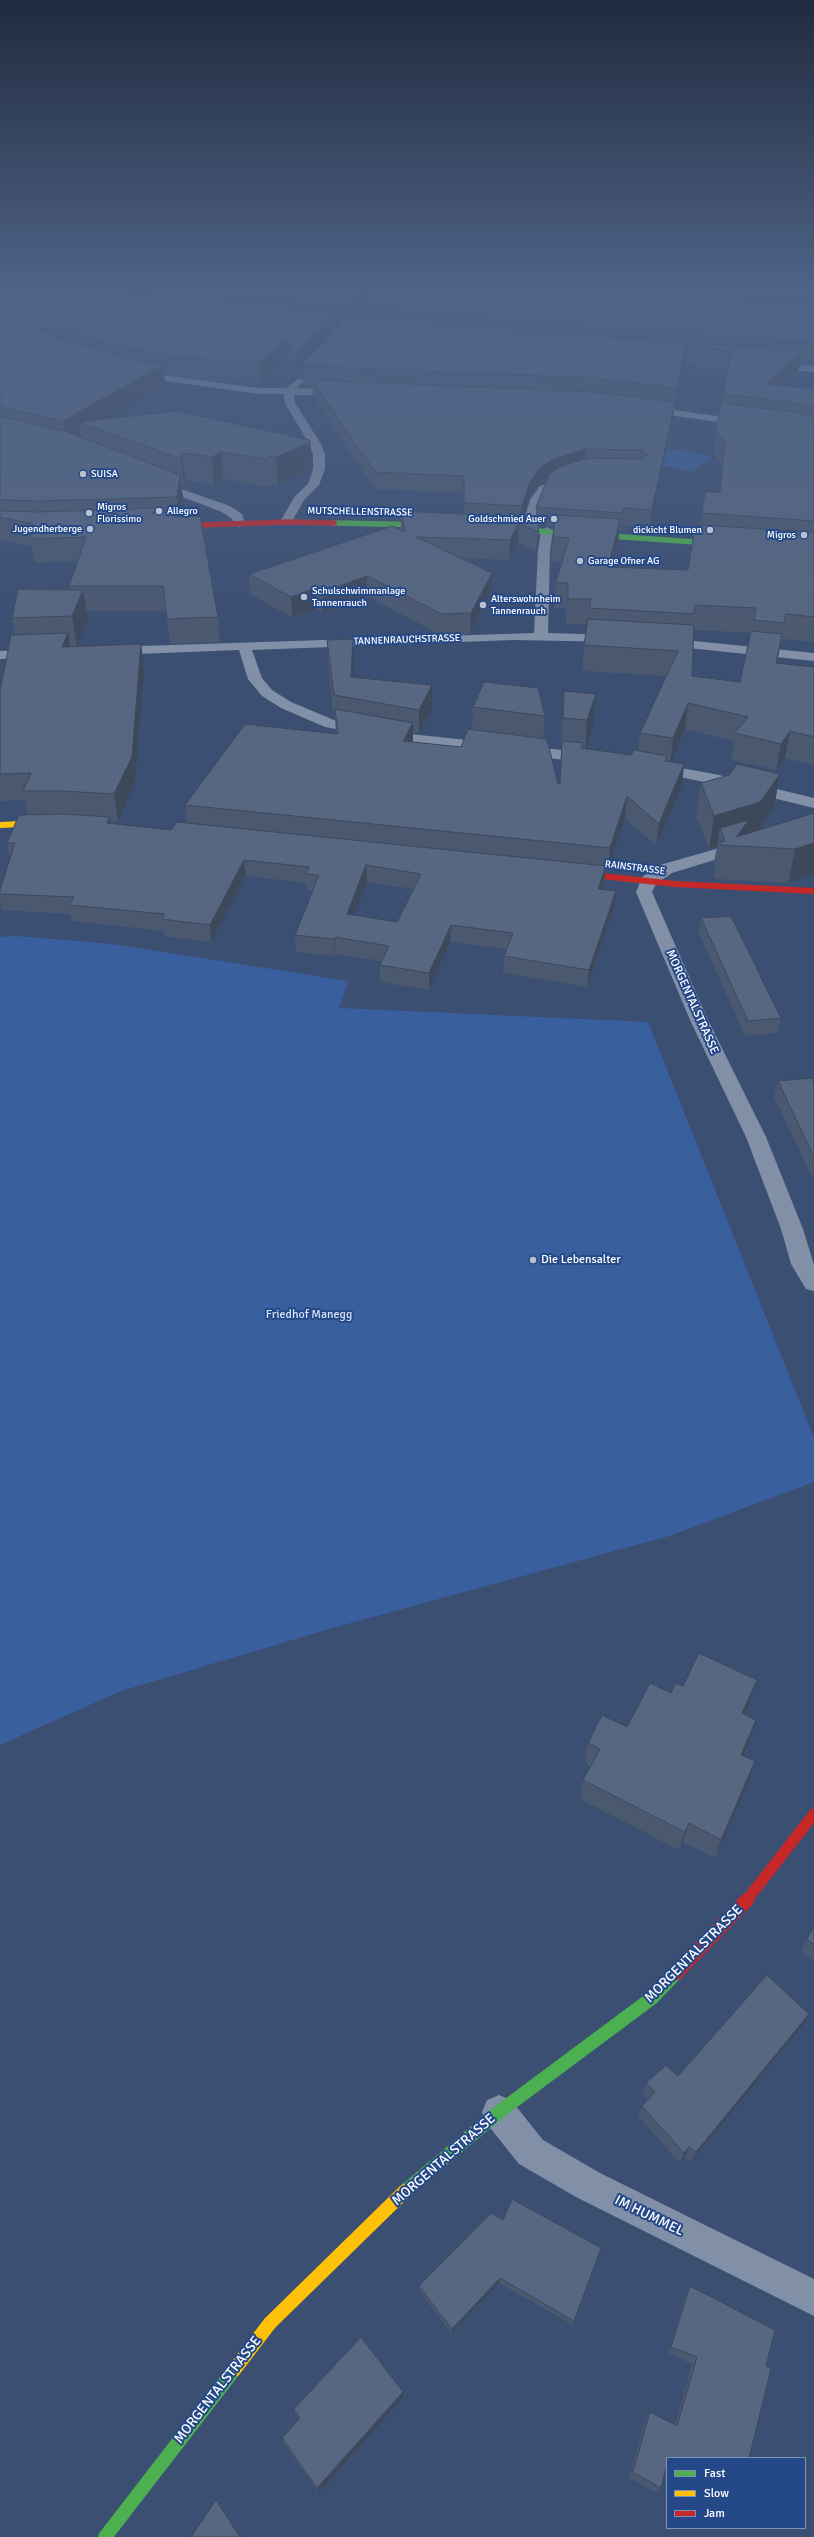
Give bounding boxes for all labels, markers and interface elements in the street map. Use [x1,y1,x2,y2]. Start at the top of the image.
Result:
place label: SUISA [91,468,118,480]
marker: SUISA [78,469,88,479]
place label: Migros Florissimo [97,501,141,524]
place label: Allegro [167,505,198,517]
street label: MUTSCHELLENSTRASSE [307,505,413,519]
marker: Allegro [154,506,164,516]
marker: Migros Florissimo [84,508,94,518]
place label: Goldschmied Auer [468,513,546,525]
marker: Goldschmied Auer [549,514,559,524]
place label: Jugendherberge [13,523,82,535]
marker: Jugendherberge [85,524,95,534]
place label: dickicht Blumen [633,524,702,536]
marker: dickicht Blumen [705,525,715,535]
place label: Migros [767,529,796,541]
marker: Migros [799,530,809,540]
place label: Garage Ofner AG [588,555,659,567]
marker: Garage Ofner AG [575,556,585,566]
place label: Schulschwimmanlage Tannenrauch [312,585,405,608]
marker: Schulschwimmanlage Tannenrauch [299,592,309,602]
place label: Alterswohnheim Tannenrauch [491,593,561,616]
marker: Alterswohnheim Tannenrauch [478,600,488,610]
street label: TANNENRAUCHSTRASSE [353,632,461,648]
street label: RAINSTRASSE [604,858,666,878]
street label: MORGENTALSTRASSE [662,948,722,1056]
place label: Die Lebensalter [541,1253,621,1267]
marker: Die Lebensalter [528,1255,538,1265]
park label: Friedhof Manegg [266,1308,352,1322]
street label: MORGENTALSTRASSE [642,1902,746,2006]
street label: MORGENTALSTRASSE [389,2110,499,2210]
street label: IM HUMMEL [612,2192,686,2240]
street label: MORGENTALSTRASSE [171,2333,265,2447]
legend [666,2457,806,2529]
text: Fast [704,2466,725,2481]
text: Slow [704,2486,729,2501]
text: Jam [704,2506,725,2521]

